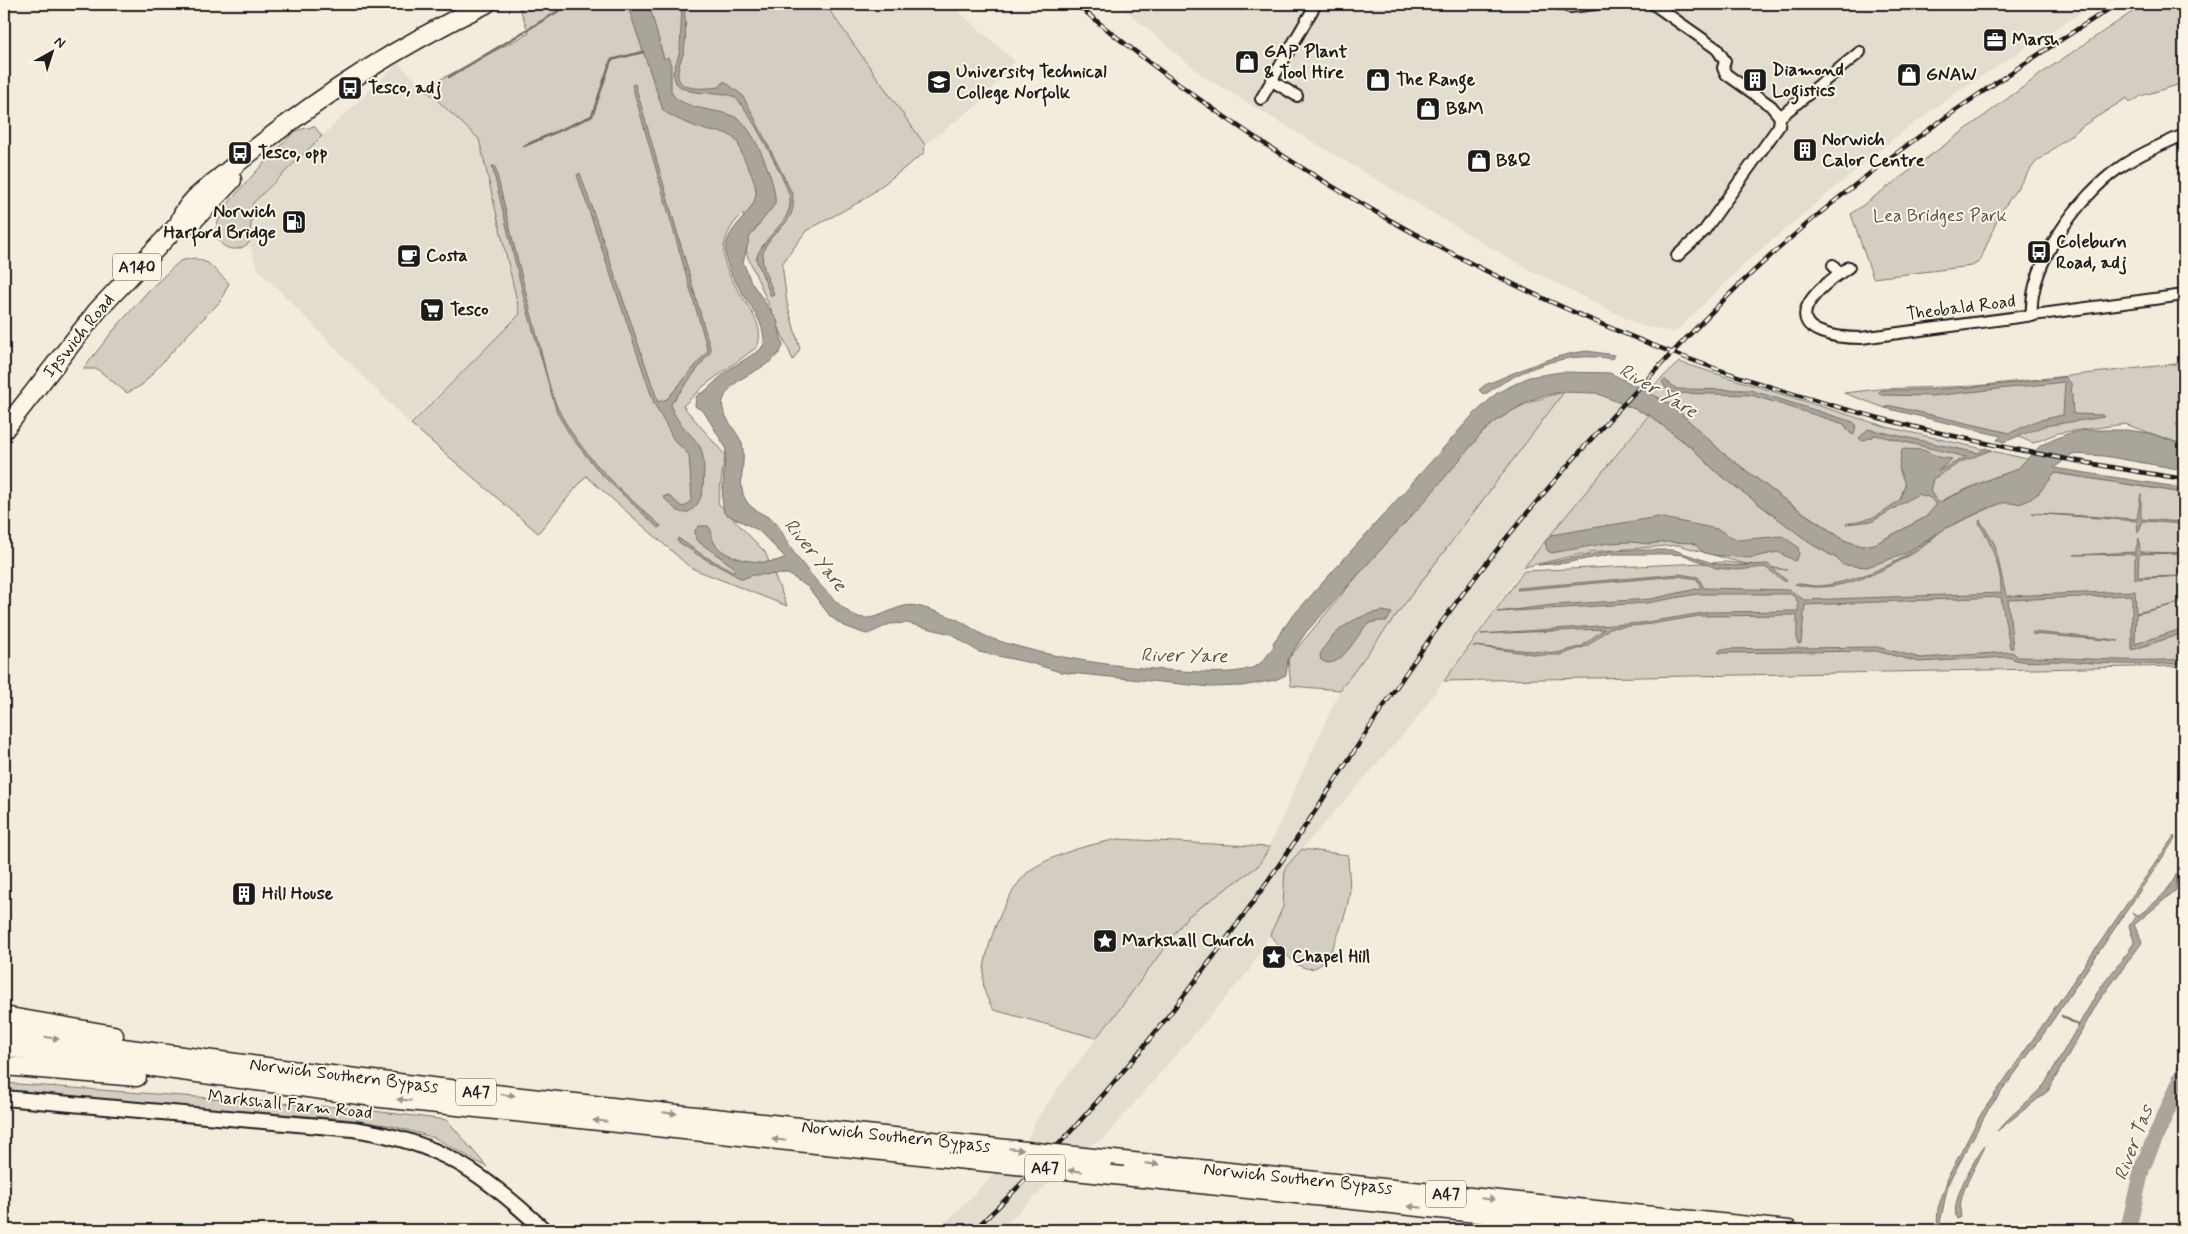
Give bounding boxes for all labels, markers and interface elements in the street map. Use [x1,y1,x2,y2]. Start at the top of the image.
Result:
office icon: Marsh [1982,27,2008,53]
north arrow [28,28,78,78]
place label: Marsh [2012,28,2060,52]
text: N [50,33,69,53]
place label: GAP Plant & Tool Hire [1264,40,1348,85]
shop icon: GAP Plant & Tool Hire [1234,49,1260,75]
place label: Diamond Logistics [1772,58,1844,105]
place label: University Technical College Norfolk [956,60,1107,107]
shop icon: GNAW [1896,62,1922,88]
place label: GNAW [1926,63,1977,87]
shop icon: The Range [1365,67,1391,93]
building icon: Diamond Logistics [1742,67,1768,93]
place label: The Range [1396,68,1476,94]
school or university icon: University Technical College Norfolk [926,69,952,95]
bus stop icon: Tesco, adj [337,75,363,101]
place label: Tesco, adj [368,76,441,100]
shop icon: B&M [1415,96,1441,122]
place label: B&M [1446,97,1484,121]
place label: Norwich Calor Centre [1822,128,1925,173]
building icon: Norwich Calor Centre [1792,137,1818,163]
bus stop icon: Tesco, opp [227,140,253,166]
place label: Tesco, opp [258,141,327,165]
shop icon: B&Q [1466,148,1492,174]
place label: B&Q [1496,149,1531,173]
place label: Norwich Harford Bridge [164,200,276,247]
park label: Lea Bridges Park [1873,204,2007,228]
fuel station icon: Norwich Harford Bridge [281,209,307,235]
place label: Coleburn Road, adj [2056,230,2127,275]
bus stop icon: Coleburn Road, adj [2026,239,2052,265]
cafe icon: Costa [396,243,422,269]
place label: Costa [426,244,468,268]
road number: A140 [113,253,161,280]
street label: Ipswich Road [38,289,120,383]
street label: Theobald Road [1905,289,2017,327]
supermarket icon: Tesco [419,297,445,323]
place label: Tesco [450,298,488,322]
water label: River Yare [1614,358,1702,424]
water label: River Yare [778,513,852,597]
water label: River Yare [1140,643,1228,669]
building icon: Hill House [231,881,257,907]
place label: Hill House [262,882,334,906]
place icon: Markshall Church [1092,928,1118,954]
place label: Markshall Church [1122,929,1255,953]
place icon: Chapel Hill [1261,944,1287,970]
place label: Chapel Hill [1292,945,1370,969]
one-way arrow [44,1035,60,1043]
street label: Norwich Southern Bypass [248,1053,440,1100]
road number: A47 [456,1078,496,1106]
street label: Markshall Farm Road [206,1084,374,1126]
one-way arrow [501,1091,517,1099]
one-way arrow [396,1096,412,1104]
water label: River Tas [2108,1101,2160,1184]
one-way arrow [662,1109,678,1117]
street label: Norwich Southern Bypass [800,1115,992,1159]
one-way arrow [592,1117,608,1125]
one-way arrow [771,1136,787,1144]
one-way arrow [1008,1146,1024,1154]
road number: A47 [1025,1154,1065,1182]
street label: Norwich Southern Bypass [1202,1157,1394,1201]
one-way arrow [1144,1160,1160,1168]
one-way arrow [1067,1167,1083,1175]
road number: A47 [1426,1180,1466,1208]
one-way arrow [1480,1195,1496,1203]
one-way arrow [1406,1203,1422,1211]

